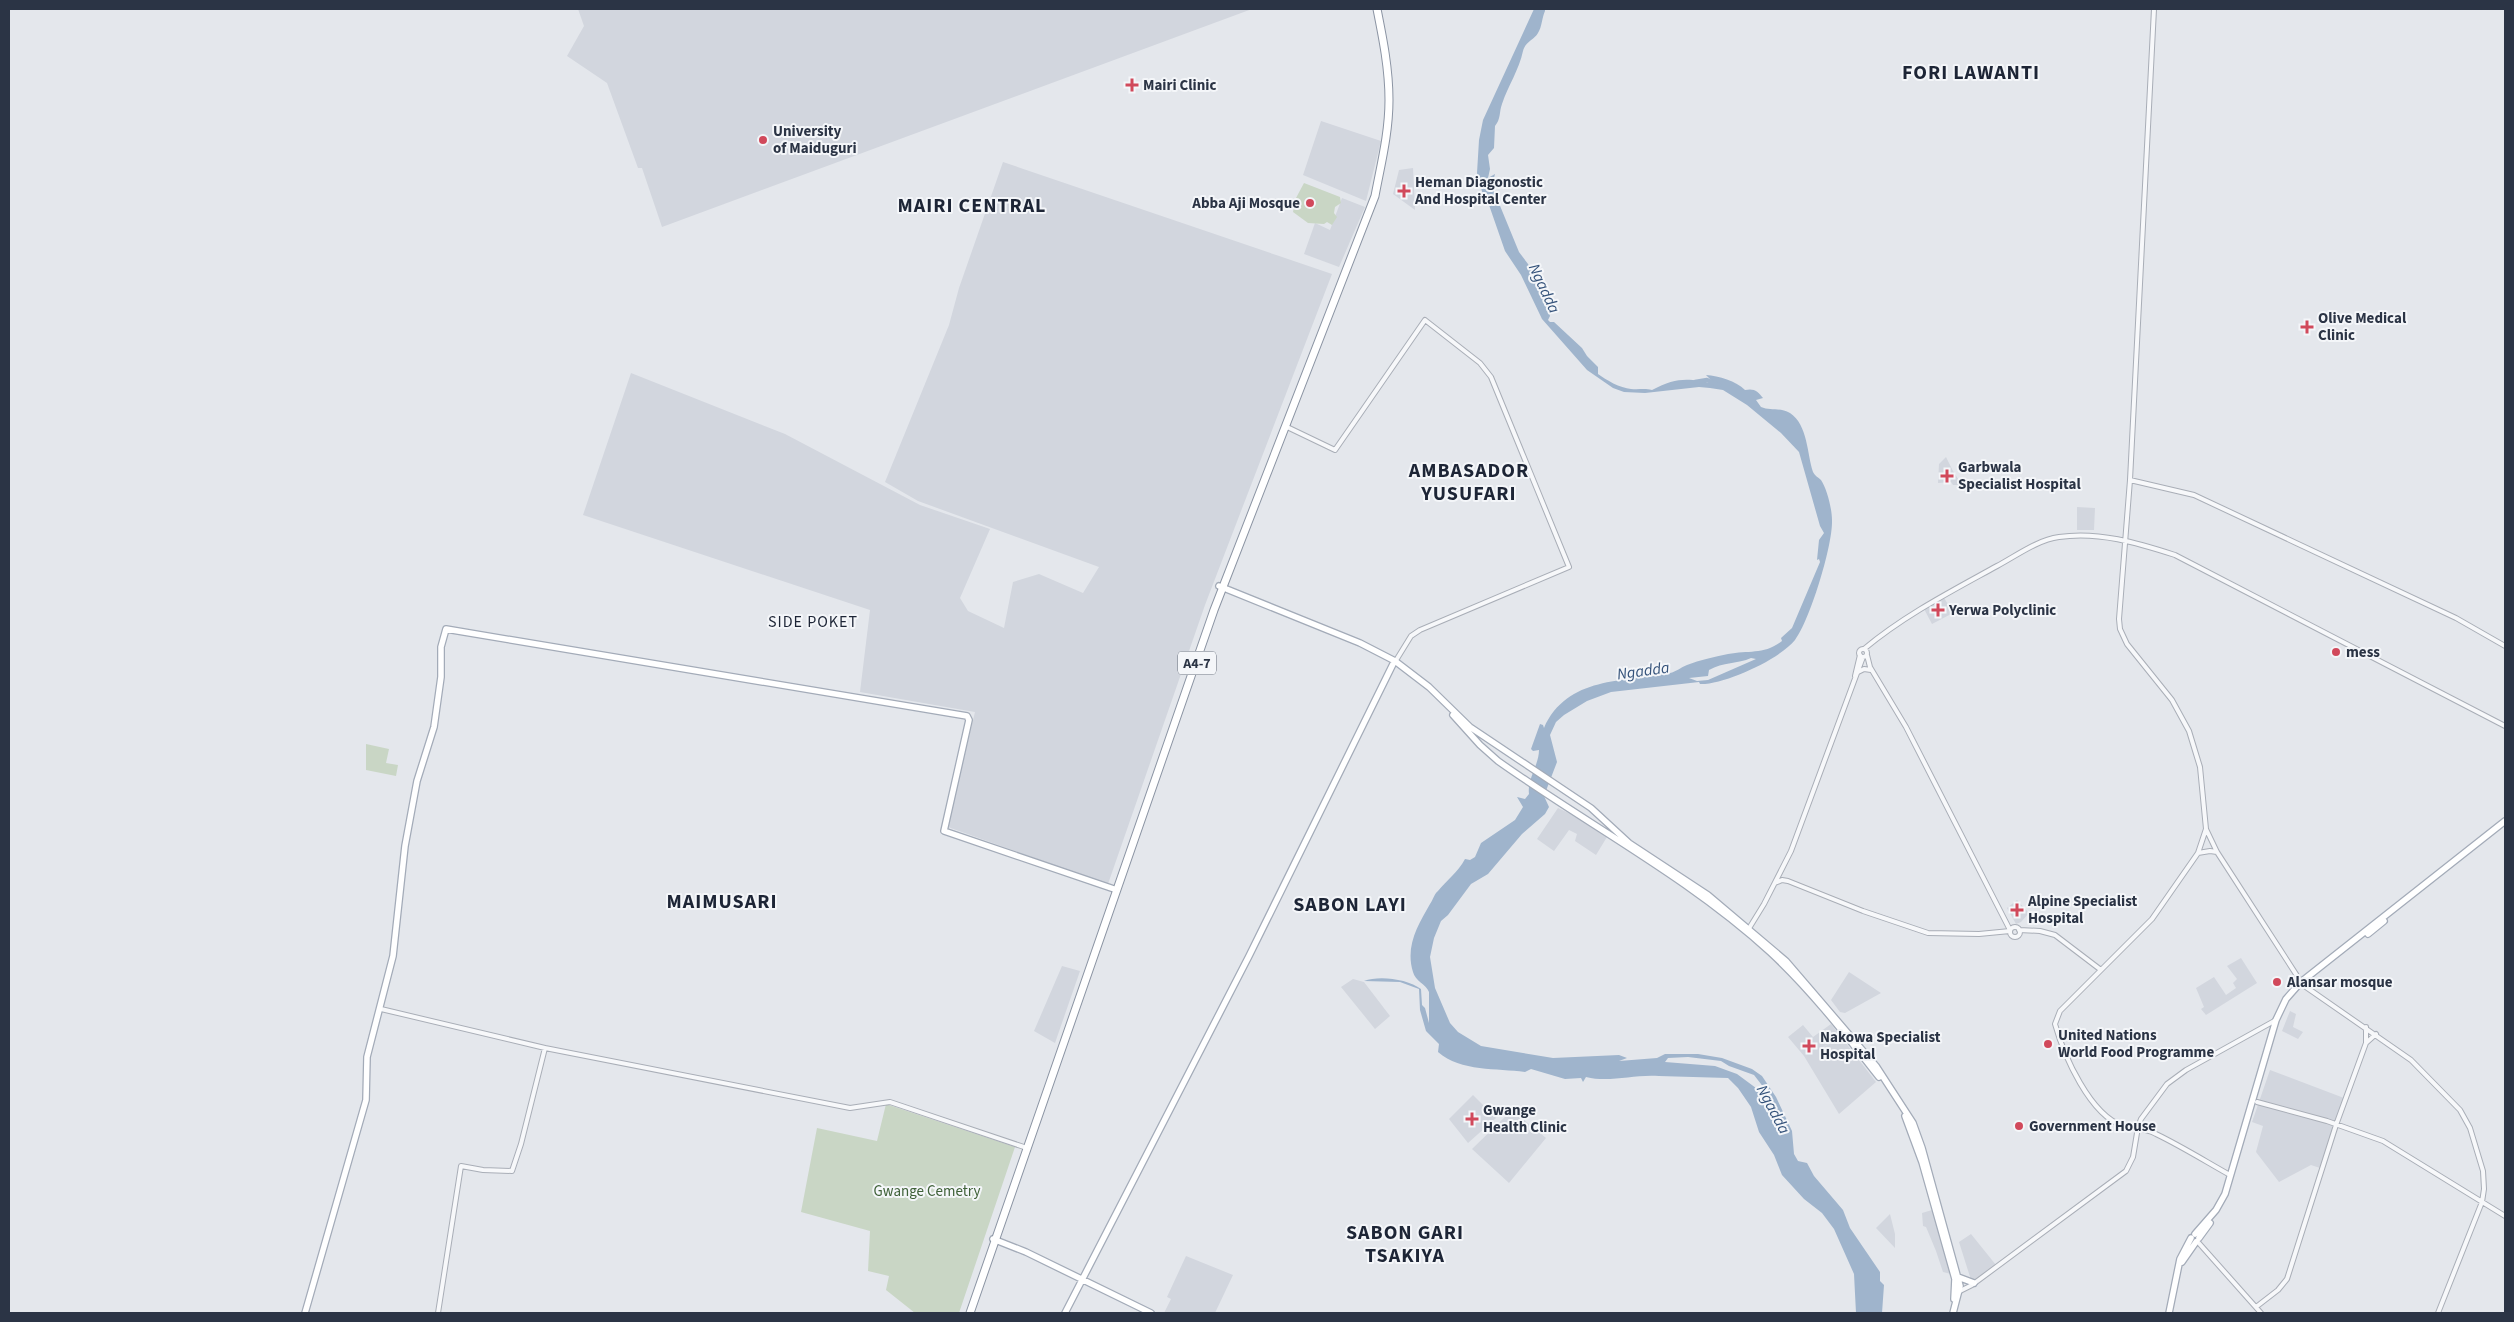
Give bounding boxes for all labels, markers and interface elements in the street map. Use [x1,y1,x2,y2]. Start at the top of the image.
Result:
district label: FORI LAWANTI [1902,59,2040,87]
place label: Mairi Clinic [1143,75,1217,96]
marker: Mairi Clinic [1125,78,1139,92]
place label: University of Maiduguri [773,121,857,159]
marker: University of Maiduguri [757,134,769,146]
place label: Heman Diagonostic And Hospital Center [1414,172,1546,210]
marker: Heman Diagonostic And Hospital Center [1397,184,1411,198]
district label: MAIRI CENTRAL [898,192,1046,220]
place label: Abba Aji Mosque [1191,193,1300,214]
marker: Abba Aji Mosque [1304,197,1316,209]
water label: Ngadda [1523,260,1565,317]
place label: Olive Medical Clinic [2318,308,2407,346]
marker: Olive Medical Clinic [2300,320,2314,334]
district label: AMBASADOR YUSUFARI [1408,457,1529,508]
place label: Garbwala Specialist Hospital [1958,457,2081,495]
marker: Garbwala Specialist Hospital [1940,469,1954,483]
place label: Yerwa Polyclinic [1948,600,2056,621]
marker: Yerwa Polyclinic [1931,603,1945,617]
district label: SIDE POKET [768,611,858,633]
place label: mess [2346,642,2380,663]
marker: mess [2330,646,2342,658]
road number: A4-7 [1178,651,1216,674]
water label: Ngadda [1616,656,1671,686]
district label: MAIMUSARI [667,888,777,916]
district label: SABON LAYI [1293,891,1407,919]
place label: Alpine Specialist Hospital [2027,891,2138,929]
marker: Alpine Specialist Hospital [2010,903,2024,917]
place label: Alansar mosque [2286,972,2393,993]
marker: Alansar mosque [2271,976,2283,988]
place label: United Nations World Food Programme [2058,1025,2214,1063]
place label: Nakowa Specialist Hospital [1820,1027,1941,1065]
marker: United Nations World Food Programme [2042,1038,2054,1050]
marker: Nakowa Specialist Hospital [1802,1039,1816,1053]
water label: Ngadda [1751,1081,1795,1138]
place label: Gwange Health Clinic [1483,1100,1567,1138]
marker: Gwange Health Clinic [1465,1112,1479,1126]
place label: Government House [2029,1116,2156,1137]
marker: Government House [2013,1120,2025,1132]
park label: Gwange Cemetry [874,1181,980,1202]
district label: SABON GARI TSAKIYA [1346,1219,1464,1270]

